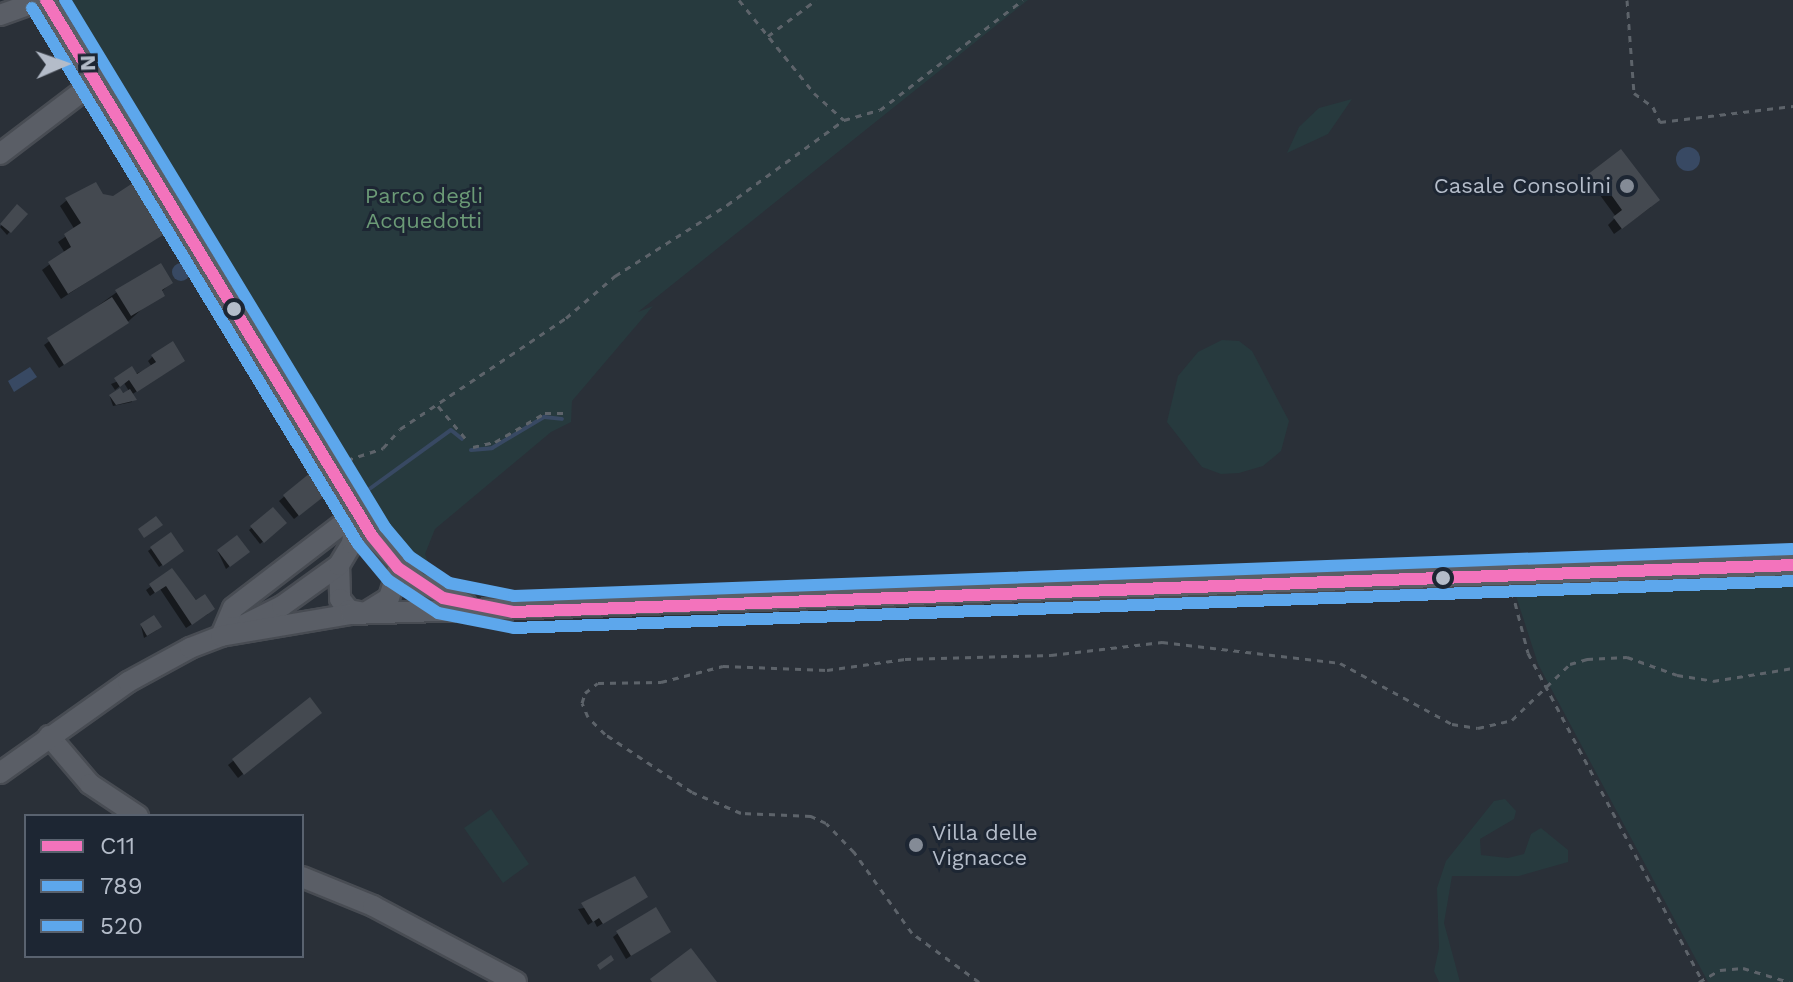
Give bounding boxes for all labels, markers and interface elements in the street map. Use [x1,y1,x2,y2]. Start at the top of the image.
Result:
north arrow [24,24,104,104]
text: N [76,55,101,72]
place label: Casale Consolini [1434,173,1611,199]
marker: Casale Consolini [1618,177,1636,195]
park label: Parco degli Acquedotti [365,182,483,234]
unlabelled marker [226,301,242,317]
unlabelled marker [1435,570,1451,586]
legend [24,814,304,958]
place label: Villa delle Vignacce [932,819,1038,870]
text: C11 [100,832,135,860]
marker: Villa delle Vignacce [907,836,925,854]
text: 789 [100,872,143,900]
text: 520 [100,912,143,940]

